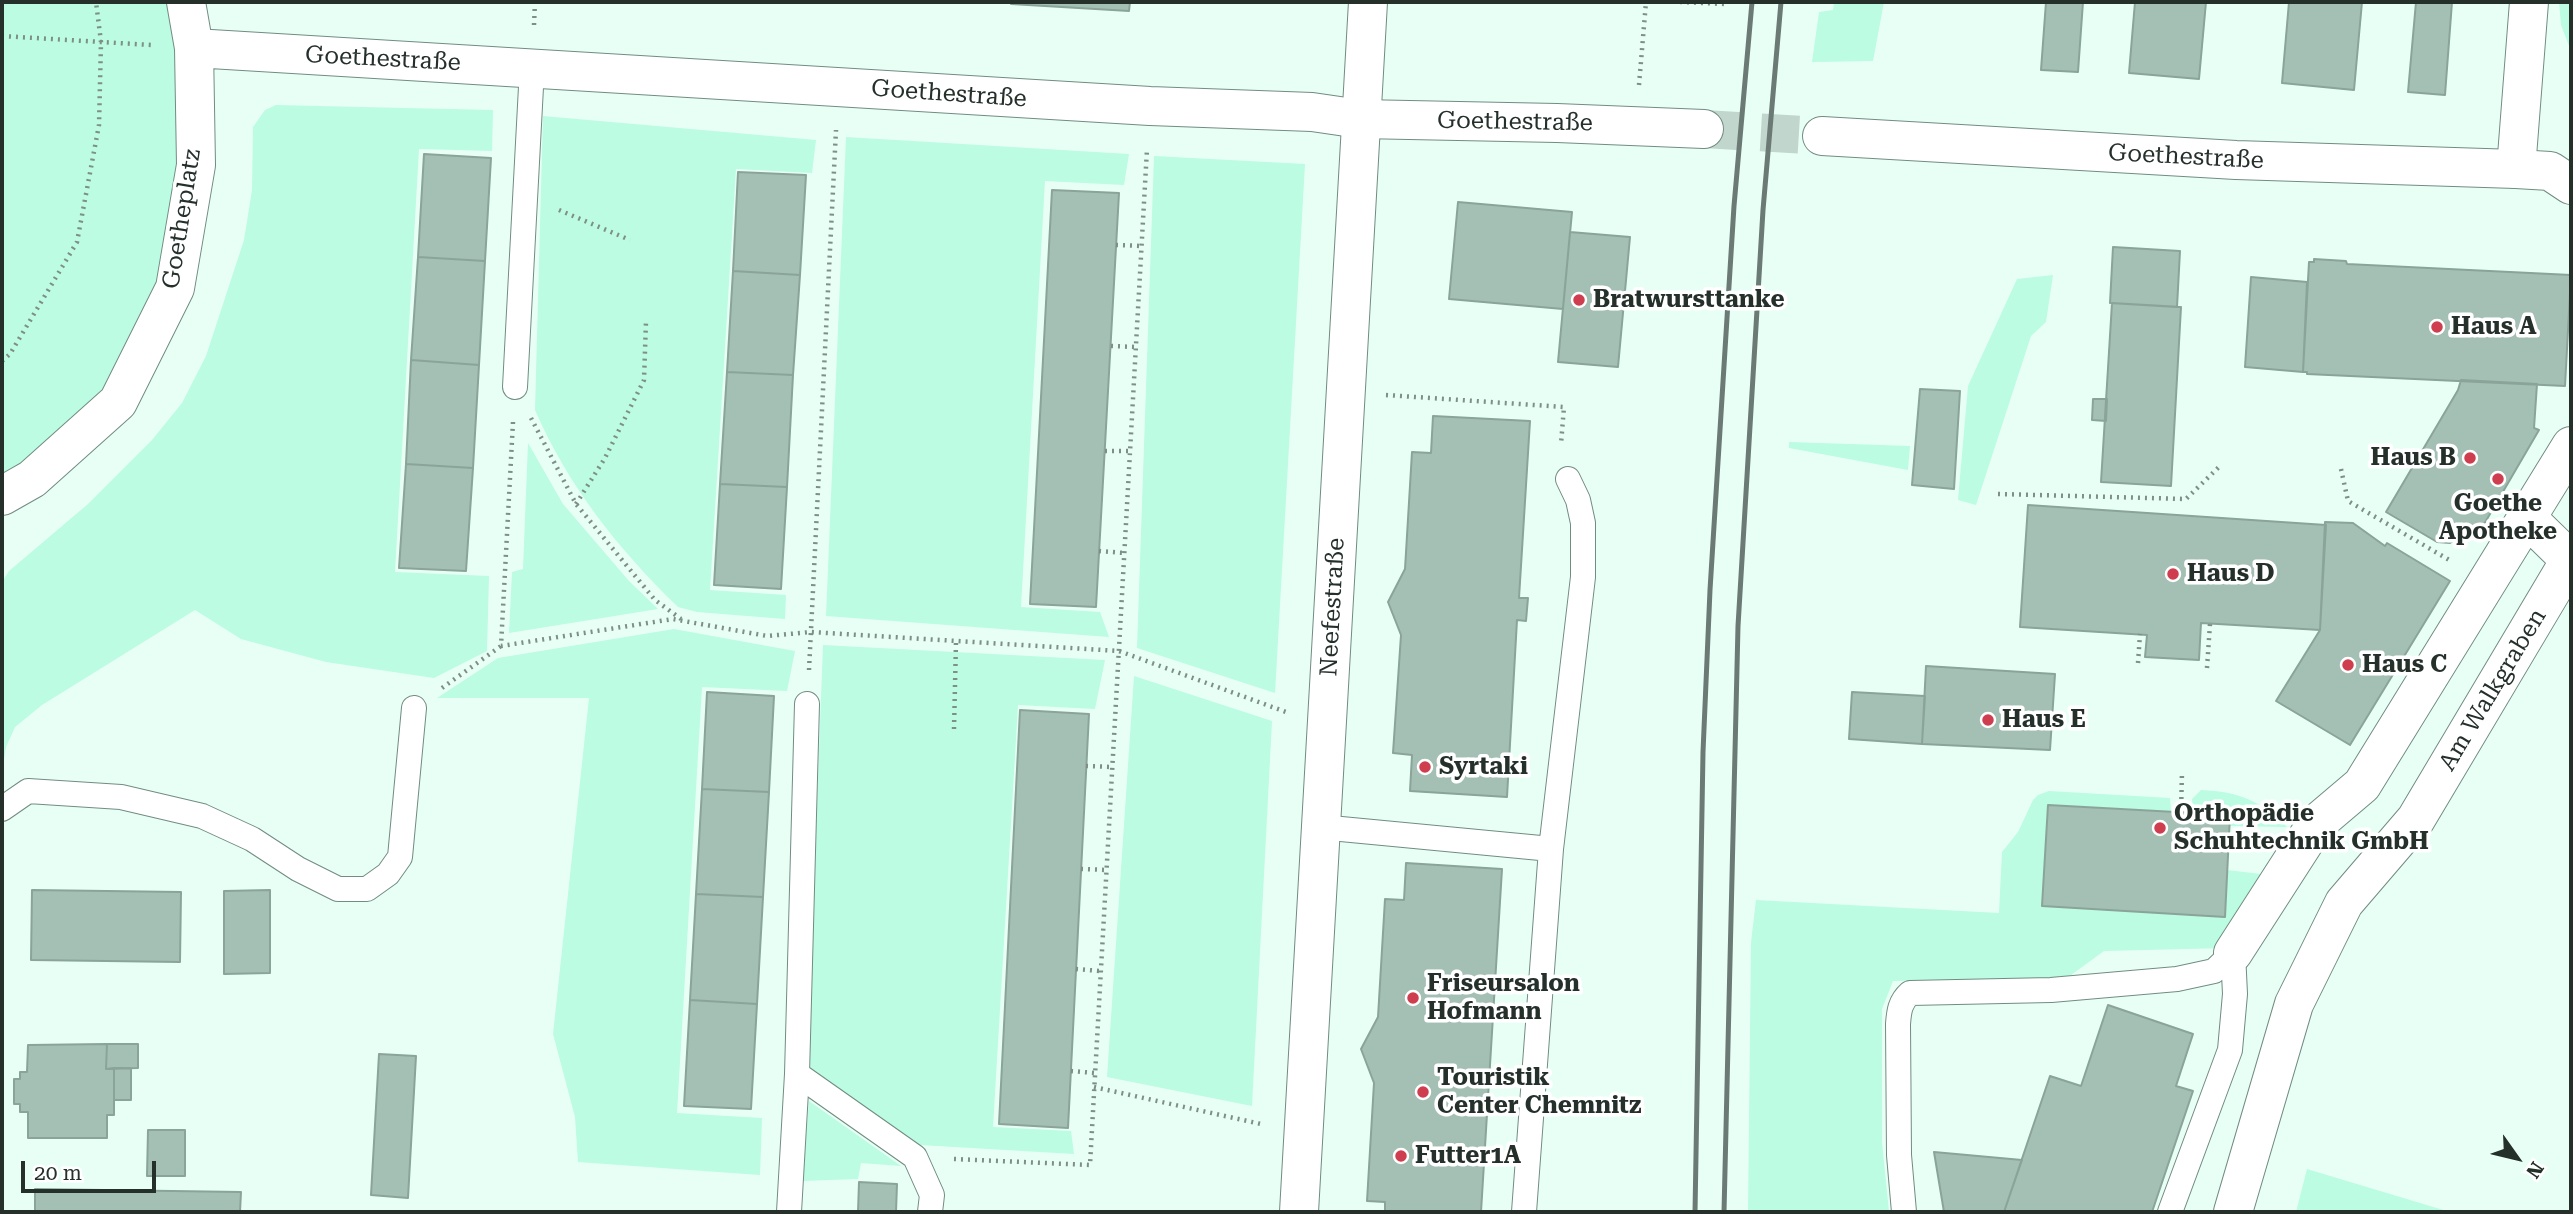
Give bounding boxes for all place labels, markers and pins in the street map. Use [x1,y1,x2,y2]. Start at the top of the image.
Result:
place label: Bratwursttanke [1593,286,1785,314]
marker: Bratwursttanke [1571,292,1587,308]
place label: Haus A [2451,313,2537,341]
marker: Haus A [2429,319,2445,335]
place label: Haus B [2371,444,2456,472]
marker: Haus B [2462,450,2478,466]
marker: Goethe Apotheke [2490,471,2506,487]
place label: Goethe Apotheke [2439,490,2557,546]
place label: Haus D [2187,560,2275,588]
marker: Haus D [2165,566,2181,582]
place label: Haus C [2362,651,2447,679]
marker: Haus C [2340,657,2356,673]
place label: Haus E [2002,706,2086,734]
marker: Haus E [1980,712,1996,728]
place label: Syrtaki [1439,753,1528,781]
marker: Syrtaki [1417,759,1433,775]
place label: Orthopädie Schuhtechnik GmbH [2174,800,2429,856]
marker: Orthopädie Schuhtechnik GmbH [2152,820,2168,836]
place label: Friseursalon Hofmann [1427,970,1580,1026]
marker: Friseursalon Hofmann [1405,990,1421,1006]
place label: Touristik Center Chemnitz [1437,1064,1642,1120]
marker: Touristik Center Chemnitz [1415,1084,1431,1100]
place label: Futter1A [1415,1142,1521,1170]
marker: Futter1A [1393,1148,1409,1164]

